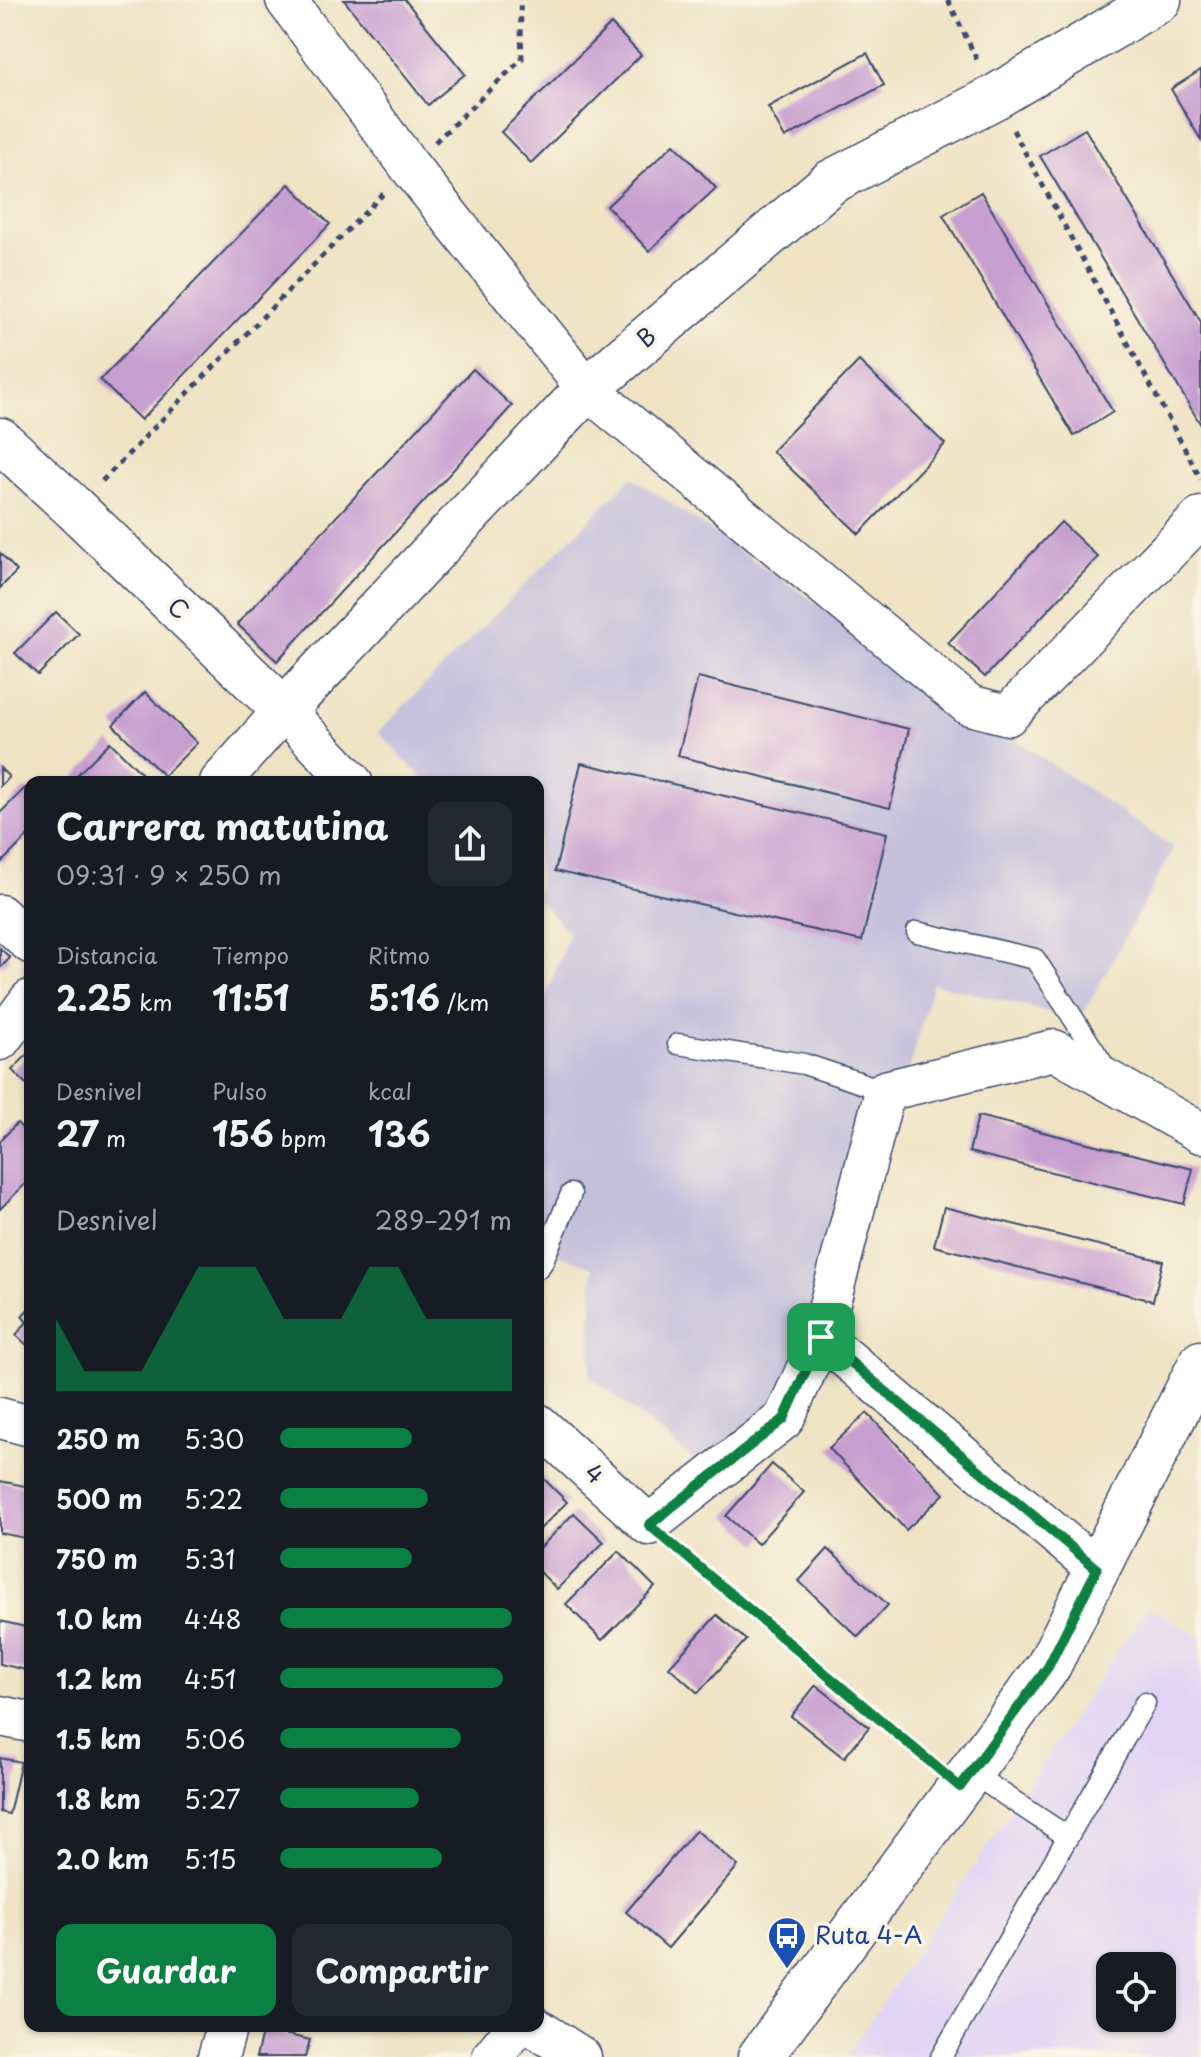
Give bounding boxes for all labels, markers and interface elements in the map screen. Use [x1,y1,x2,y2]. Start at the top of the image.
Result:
street label: B [628,318,663,355]
street label: C [160,588,199,627]
text: Carrera matutina [56,798,389,852]
button: share [428,802,512,886]
text: 09:31 · 9 × 250 m [56,855,282,894]
text: Distancia [56,938,158,971]
text: Tiempo [212,938,289,971]
text: Ritmo [368,938,430,971]
text: 2.25 [56,971,132,1023]
text: 11:51 [212,971,289,1023]
text: 5:16 [368,971,440,1023]
text: km [132,985,172,1018]
text: /km [440,985,489,1018]
text: Desnivel [56,1074,142,1107]
text: Pulso [212,1074,267,1107]
text: kcal [368,1074,412,1107]
text: 27 [56,1107,99,1159]
text: 156 [212,1107,274,1159]
text: 136 [368,1107,430,1159]
text: m [99,1121,126,1154]
text: bpm [274,1121,327,1154]
text: Desnivel [56,1200,157,1239]
text: 289–291 m [375,1200,512,1239]
pin [787,1303,855,1371]
icon: arrive [799,1315,843,1359]
text: 250 m [56,1419,140,1458]
text: 5:30 [184,1419,244,1458]
street label: 4 [577,1454,613,1491]
text: 500 m [56,1479,142,1518]
text: 5:22 [184,1479,243,1518]
text: 750 m [56,1539,138,1578]
text: 5:31 [184,1539,235,1578]
text: 1.0 km [56,1599,143,1638]
text: 4:48 [184,1599,242,1638]
text: 1.2 km [56,1659,142,1698]
text: 4:51 [184,1659,236,1698]
text: 1.5 km [56,1719,142,1758]
text: 5:06 [184,1719,245,1758]
text: 1.8 km [56,1779,141,1818]
text: 5:27 [184,1779,241,1818]
text: 2.0 km [56,1839,149,1878]
text: 5:15 [184,1839,237,1878]
bus stop icon: Ruta 4-A [766,1915,808,1970]
place label: Ruta 4-A [815,1916,922,1952]
button: Guardar [56,1924,276,2016]
button: Compartir [292,1924,512,2016]
map controls [1096,1952,1176,2032]
button: locate [1096,1952,1176,2032]

